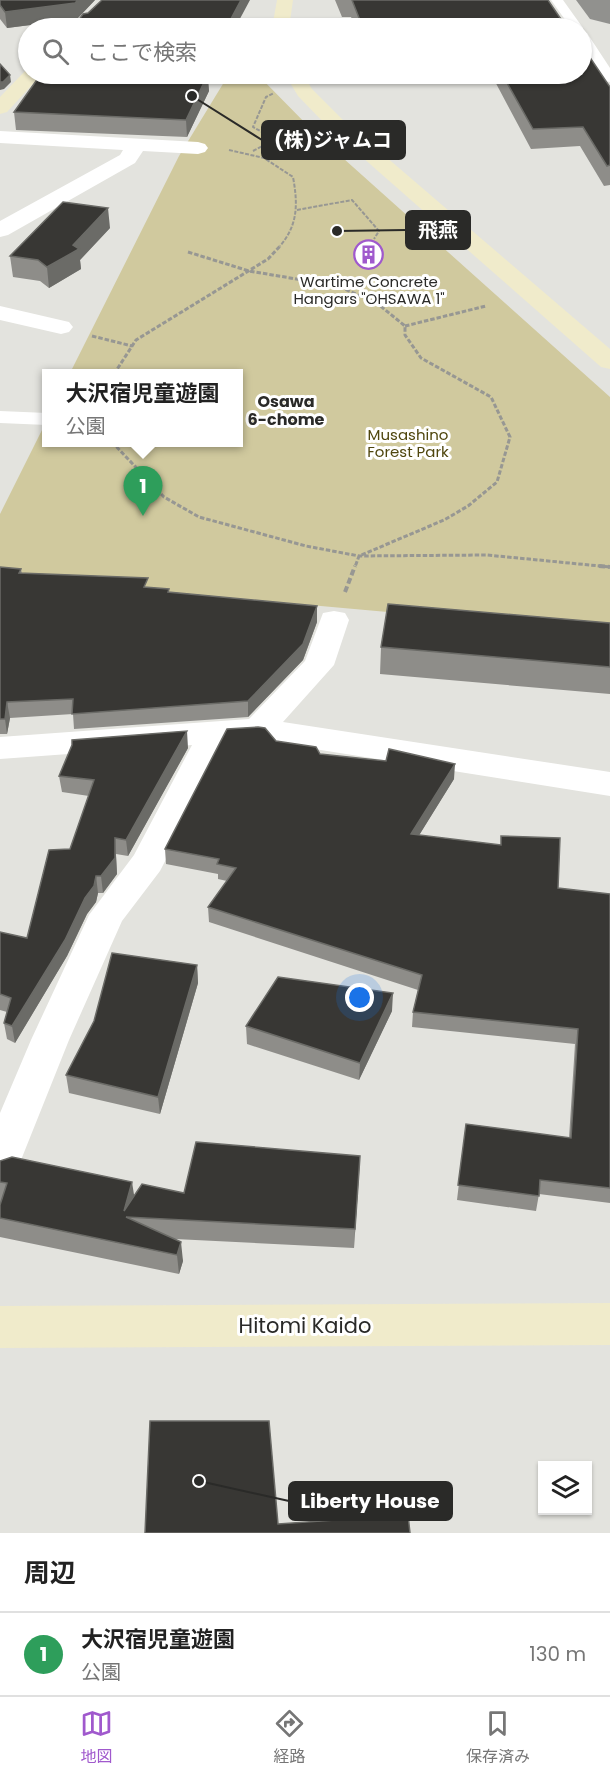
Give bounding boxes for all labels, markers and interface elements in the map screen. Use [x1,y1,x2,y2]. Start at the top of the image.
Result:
search box [18,18,592,84]
icon: search [39,35,72,68]
text: ここで検索 [87,37,197,68]
callout: (株)ジャムコ [262,121,405,159]
text: (株)ジャムコ [274,126,392,154]
callout: 飛燕 [406,211,470,249]
text: 飛燕 [418,216,458,244]
building icon: Wartime Concrete Hangars "OHSAWA 1" [353,239,385,271]
place label: Wartime Concrete Hangars "OHSAWA 1" [293,271,445,309]
popup [42,369,243,447]
text: 大沢宿児童遊園 [65,378,220,409]
district label: Osawa 6-chome [248,390,325,431]
text: 公園 [65,412,105,440]
park label: Musashino Forest Park [367,424,449,462]
pin: 1 [124,466,162,516]
your location [345,983,374,1012]
street label: Hitomi Kaido [239,1311,371,1340]
map controls [538,1461,592,1515]
button: layers [538,1461,592,1515]
callout: Liberty House [289,1482,452,1520]
text: Liberty House [300,1487,440,1515]
text: 周辺 [24,1555,76,1591]
text: 大沢宿児童遊園 [81,1624,235,1655]
text: 1 [40,1640,47,1668]
text: 130 m [529,1640,586,1668]
text: 公園 [81,1658,121,1686]
tab: 地図 [80,1707,113,1769]
tab: 経路 [273,1707,306,1769]
tab: 保存済み [466,1707,530,1769]

